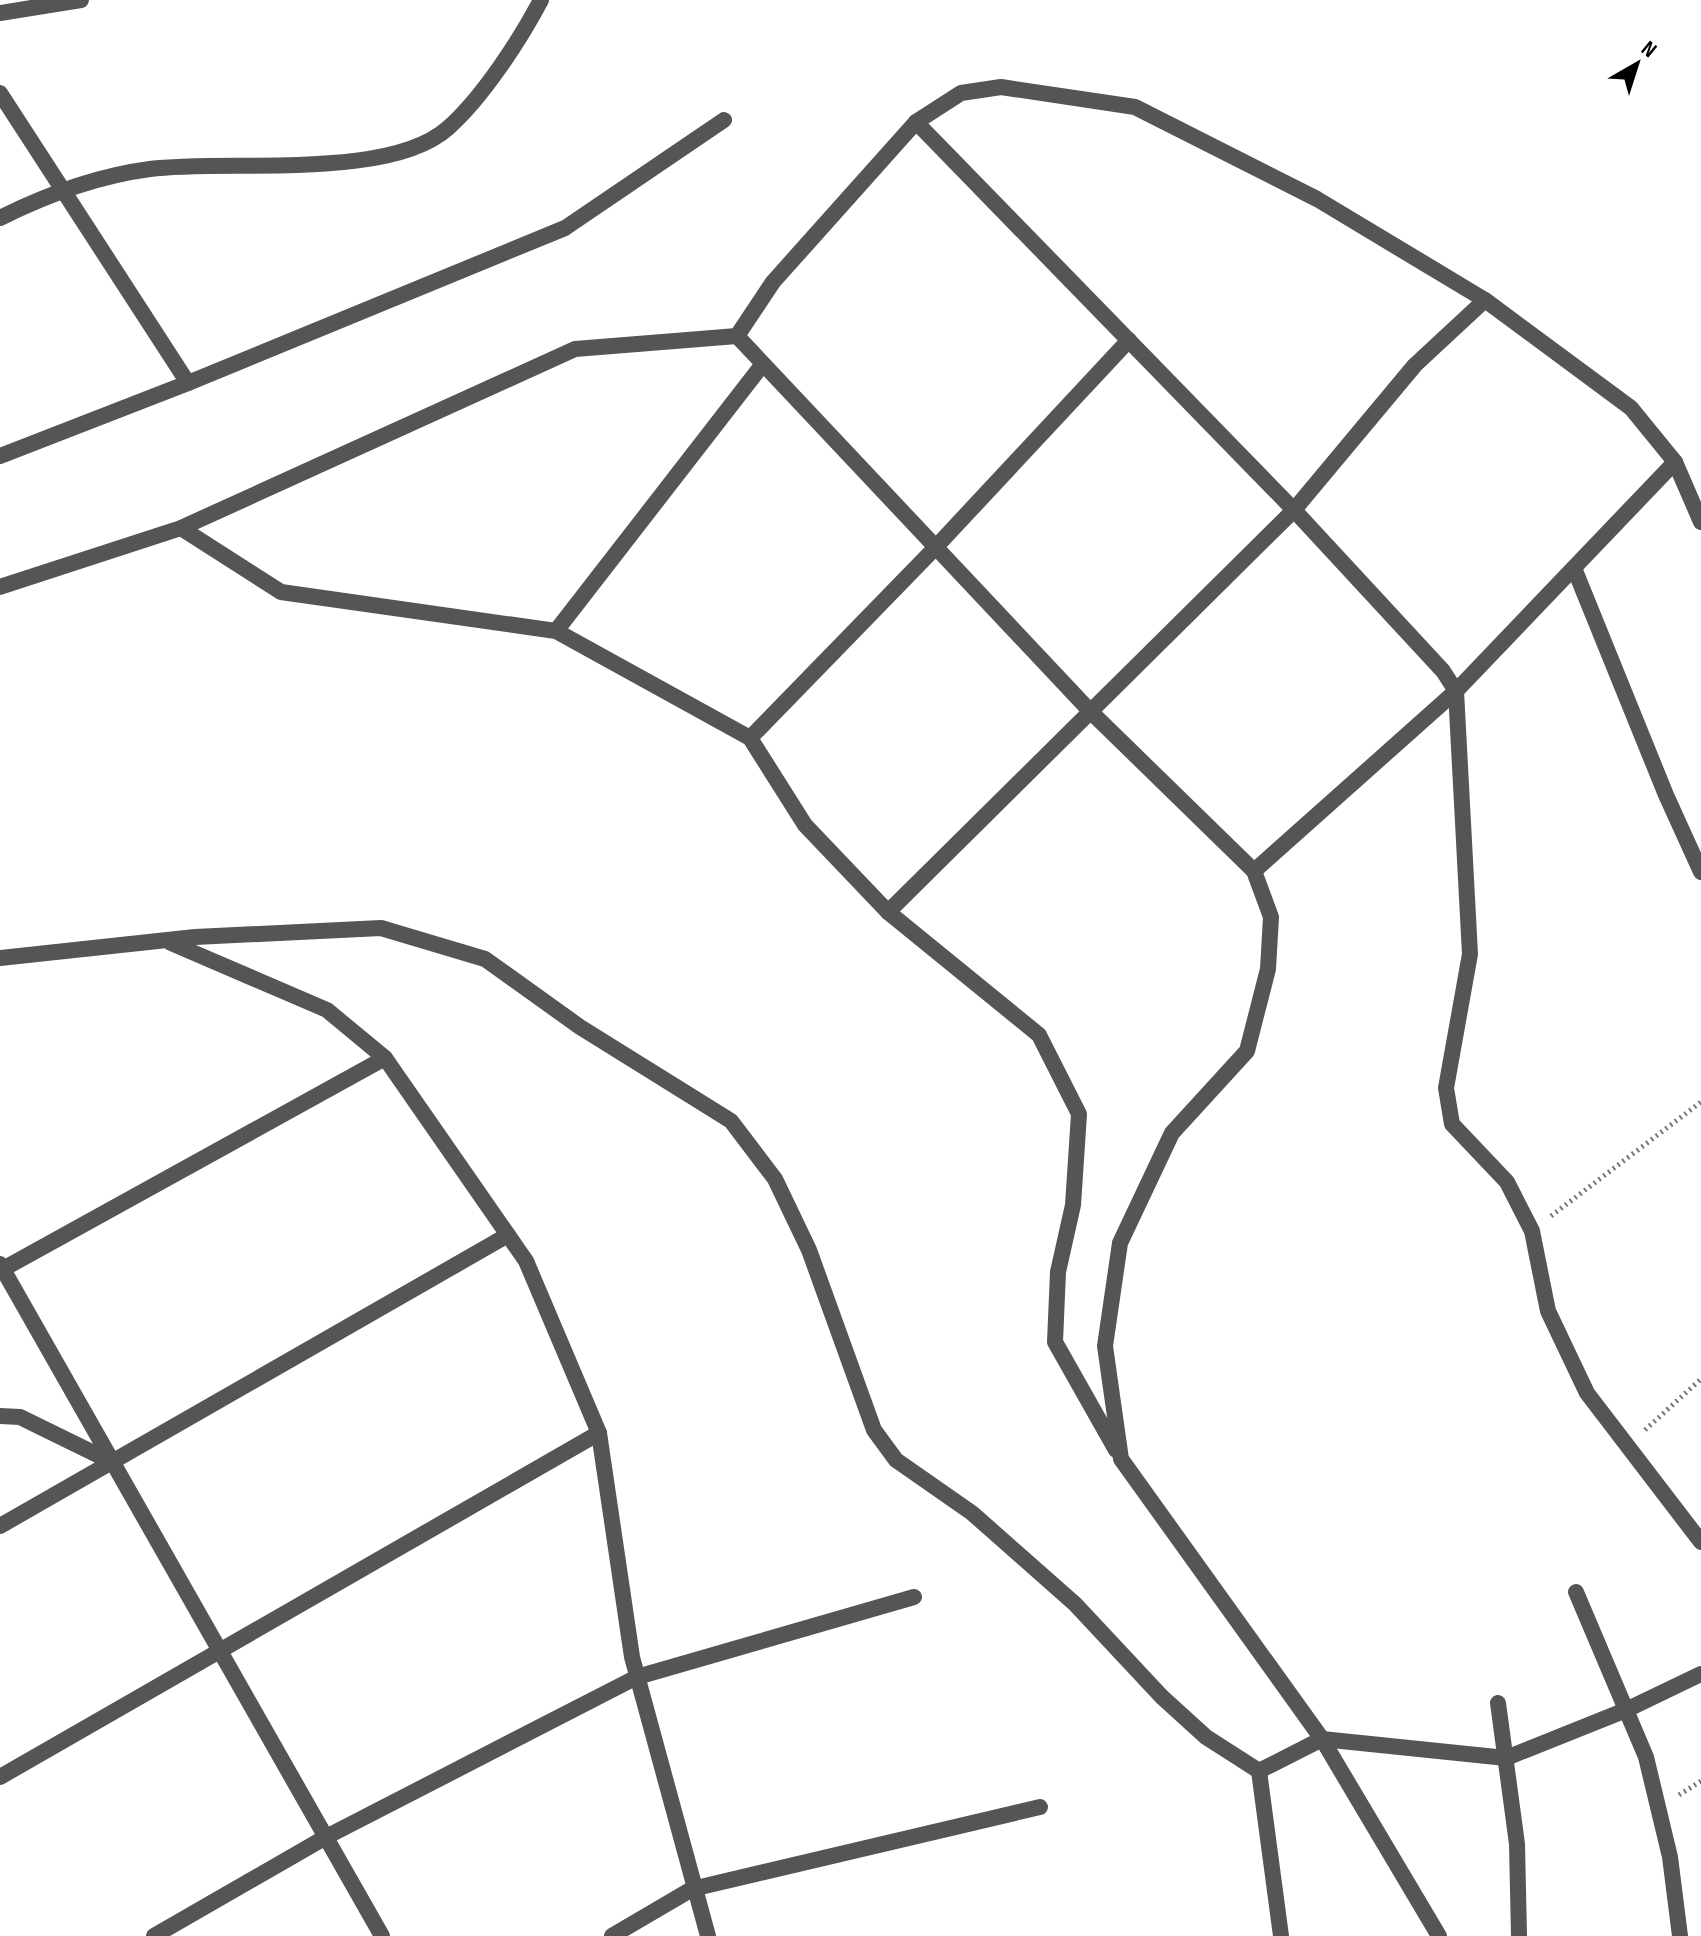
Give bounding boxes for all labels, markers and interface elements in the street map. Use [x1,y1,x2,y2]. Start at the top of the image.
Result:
north arrow [1597,24,1677,104]
text: N [1636,35,1662,64]

